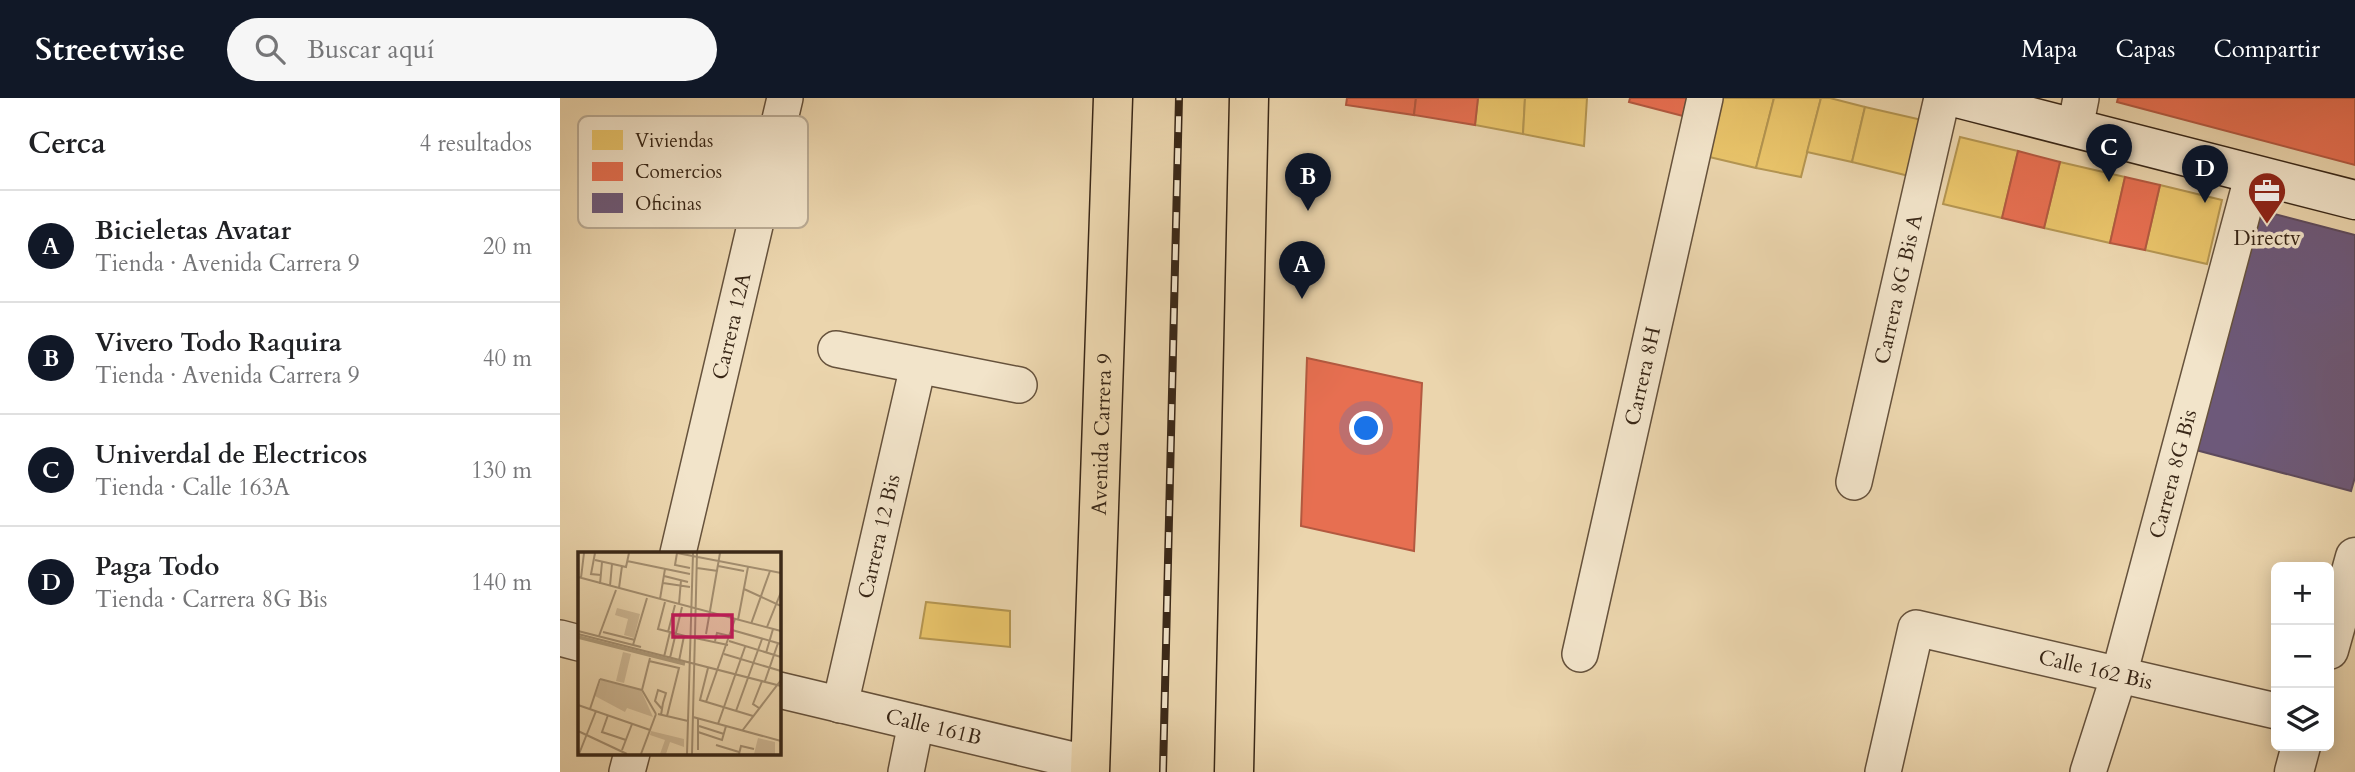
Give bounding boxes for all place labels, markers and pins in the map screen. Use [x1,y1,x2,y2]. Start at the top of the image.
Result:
pin: C [2086,124,2132,182]
pin: D [2182,145,2228,203]
pin: B [1285,153,1331,211]
office icon: Directv [2246,170,2288,225]
place label: Directv [2234,224,2301,253]
pin: A [1279,241,1325,299]

